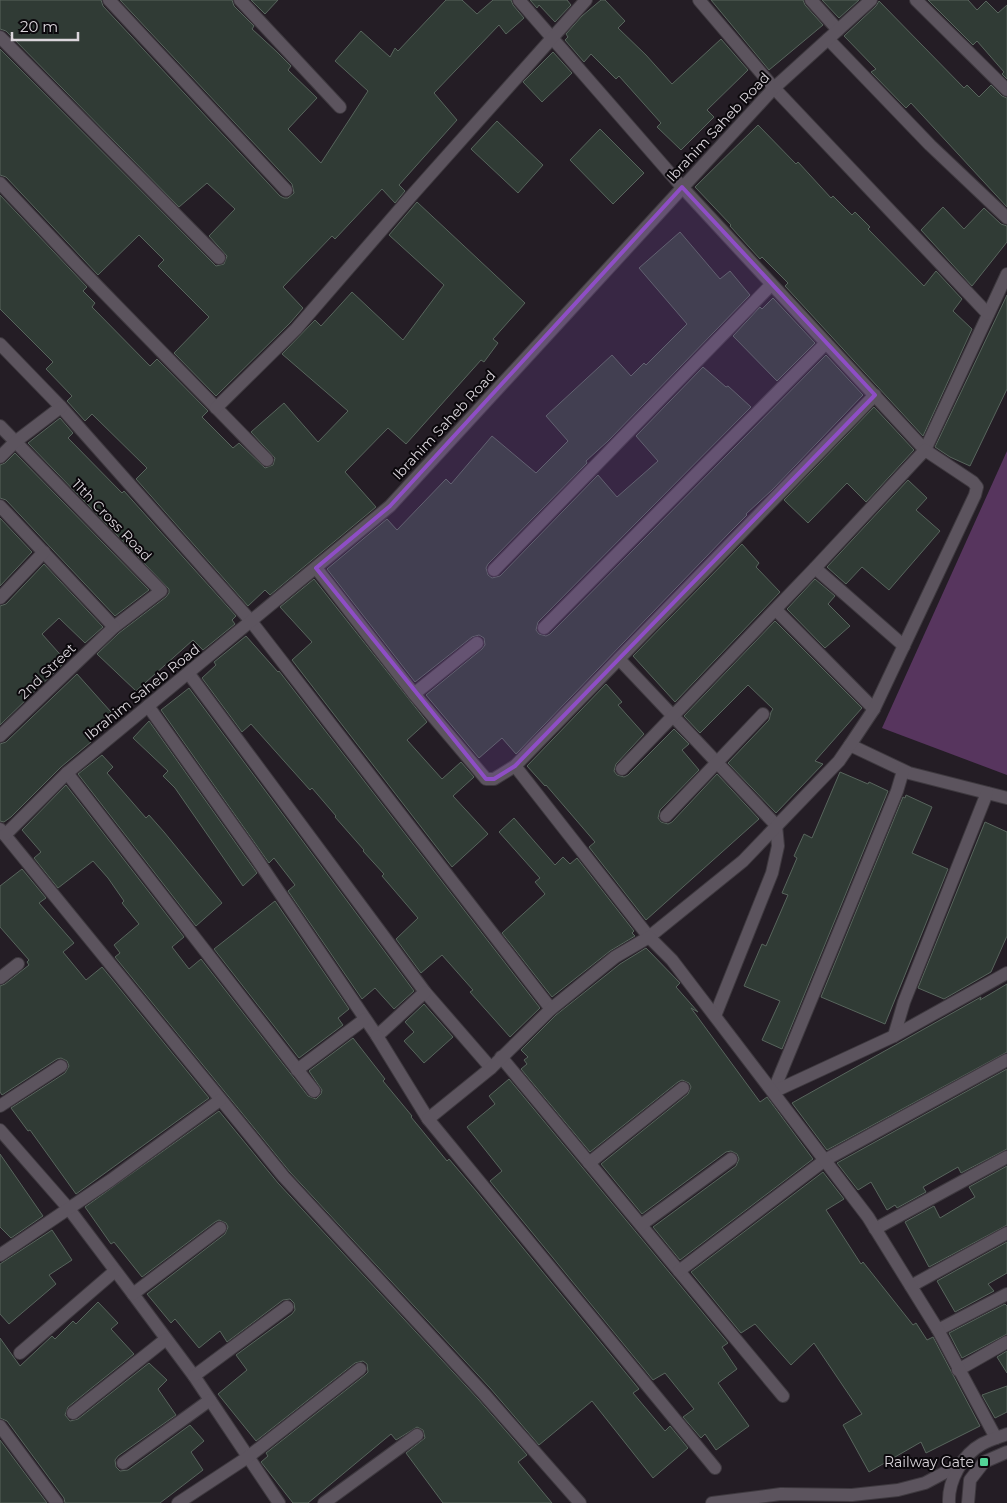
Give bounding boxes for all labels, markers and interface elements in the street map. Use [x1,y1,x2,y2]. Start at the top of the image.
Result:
scale bar [12,10,79,42]
text: 20 m [20,17,58,36]
street label: Ibrahim Saheb Road [663,68,773,186]
street label: Ibrahim Saheb Road [389,366,499,484]
street label: 11th Cross Road [68,475,156,565]
street label: 2nd Street [15,639,80,703]
street label: Ibrahim Saheb Road [81,640,203,744]
place label: Railway Gate [884,1453,974,1471]
marker: Railway Gate [978,1456,990,1468]

